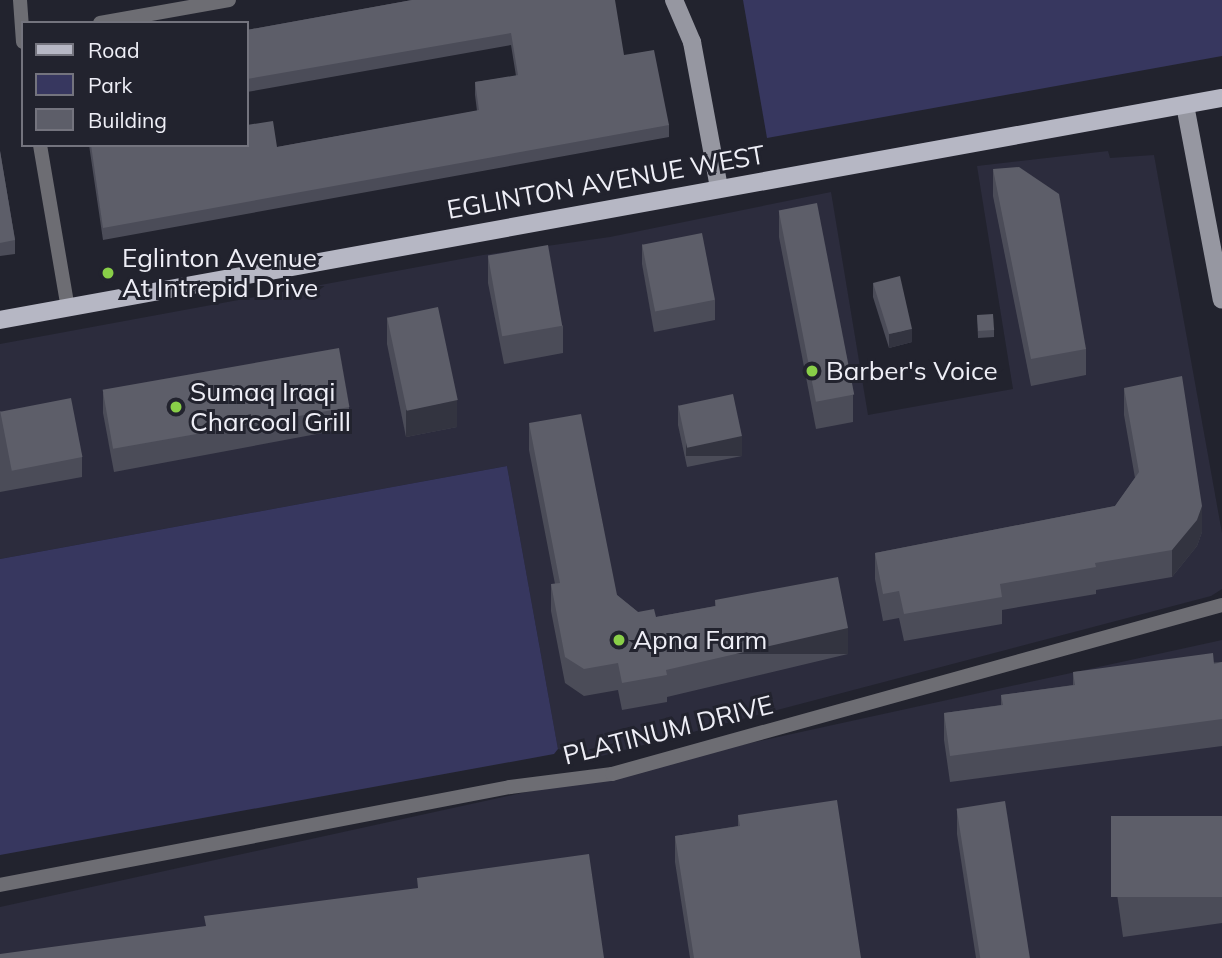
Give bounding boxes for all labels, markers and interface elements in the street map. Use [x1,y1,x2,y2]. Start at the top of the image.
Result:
legend [21,21,248,147]
text: Road [88,37,139,63]
text: Park [88,72,132,98]
text: Building [88,107,167,133]
street label: EGLINTON AVENUE WEST [445,139,767,225]
place label: Eglinton Avenue At Intrepid Drive [122,242,318,304]
marker: Eglinton Avenue At Intrepid Drive [100,265,116,281]
place label: Barber's Voice [826,355,998,387]
marker: Barber's Voice [804,363,820,379]
place label: Sumaq Iraqi Charcoal Grill [190,376,351,438]
marker: Sumaq Iraqi Charcoal Grill [168,399,184,415]
place label: Apna Farm [633,624,767,656]
marker: Apna Farm [611,632,627,648]
street label: PLATINUM DRIVE [560,689,776,771]

